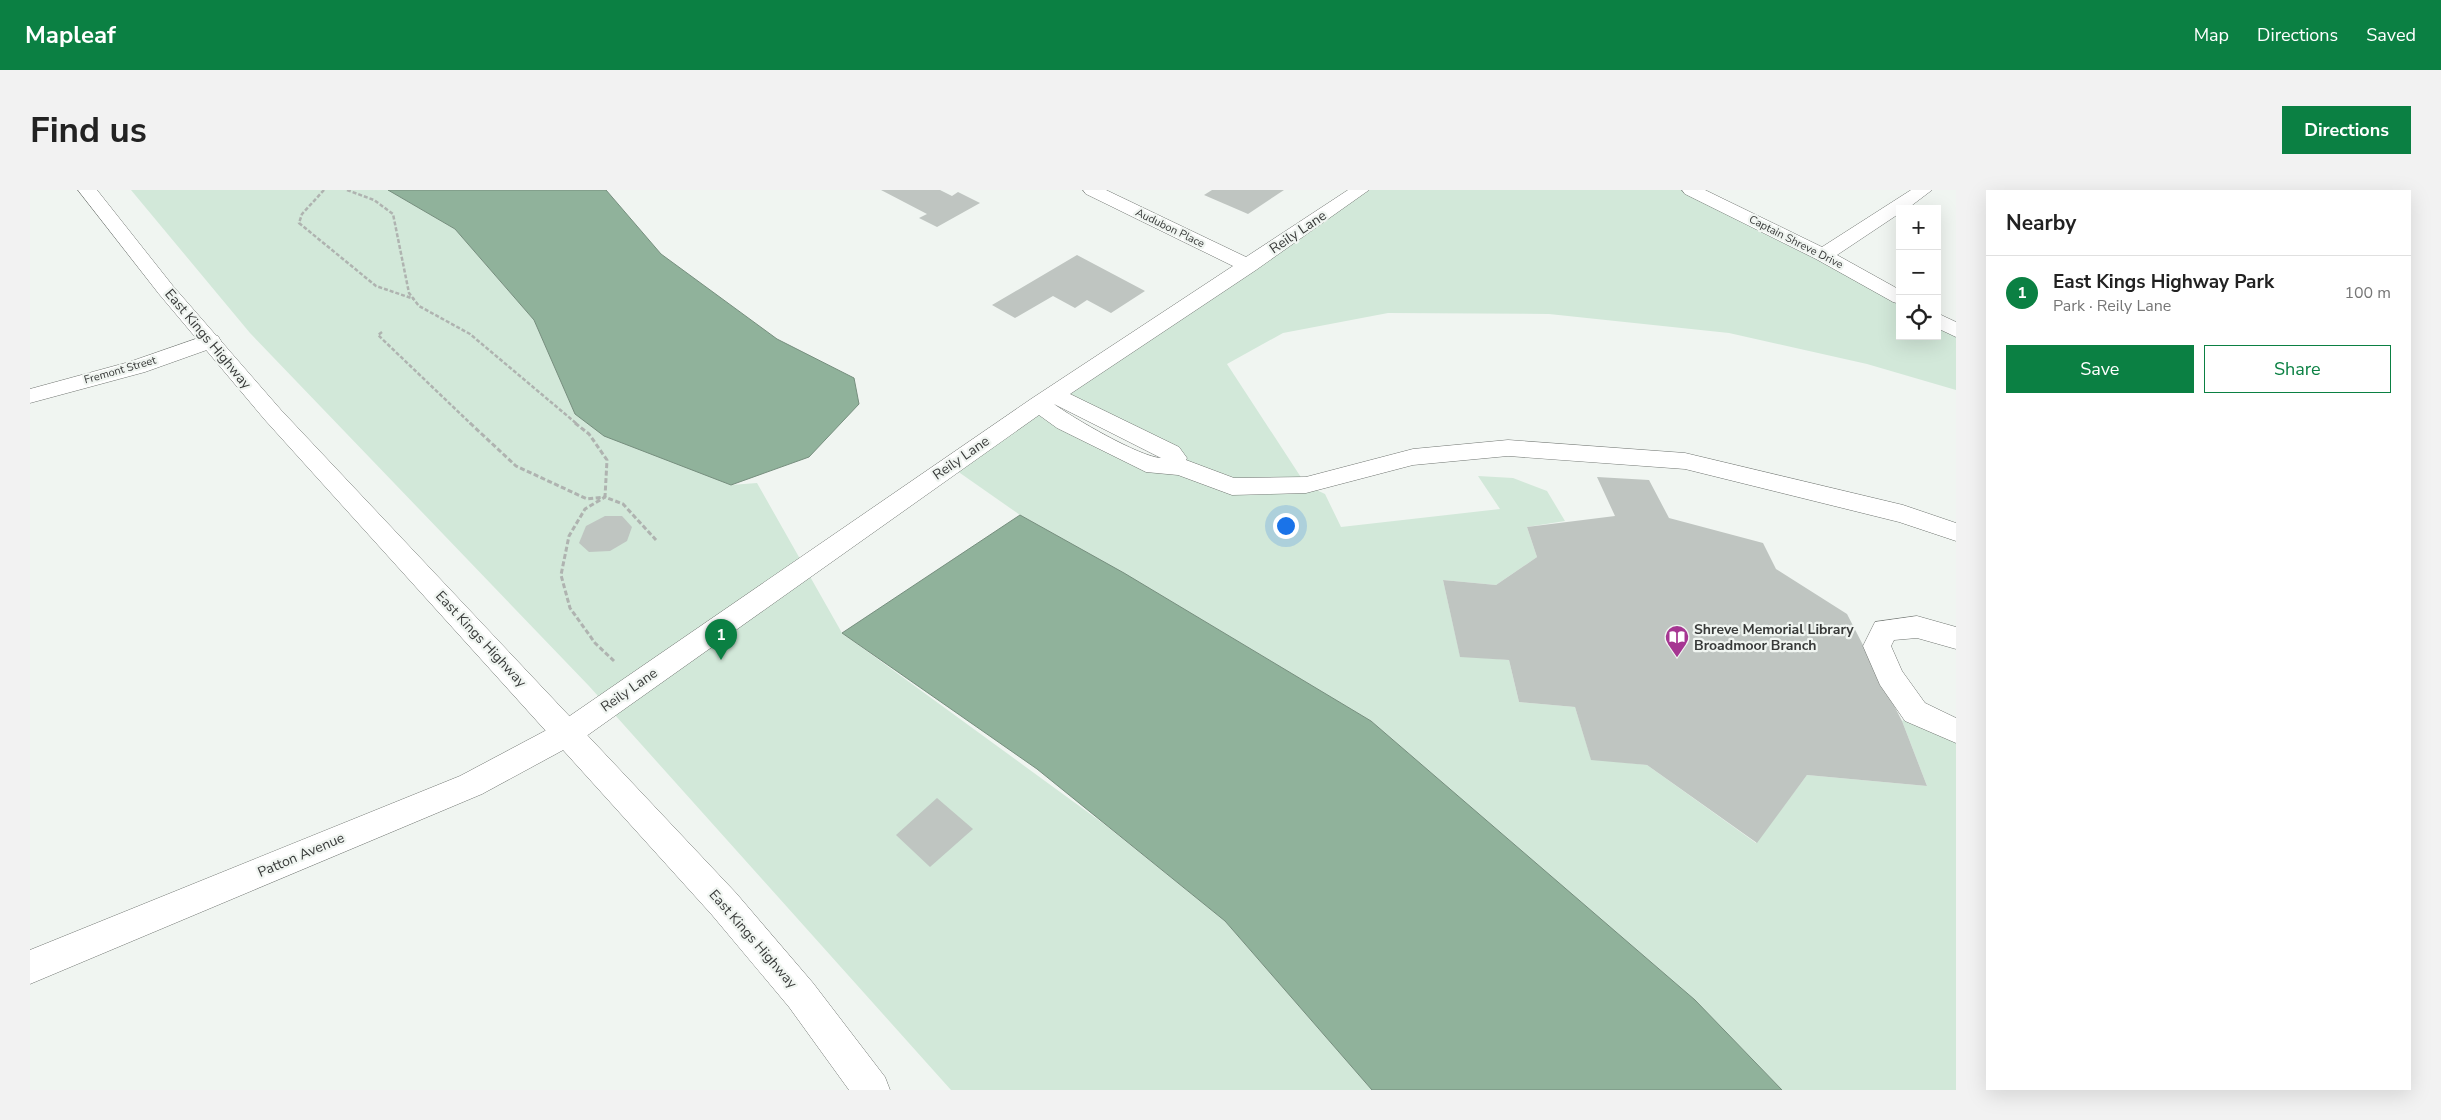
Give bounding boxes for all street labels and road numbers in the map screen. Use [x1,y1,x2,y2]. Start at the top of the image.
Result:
street label: Audubon Place [1133,205,1207,251]
street label: Reily Lane [1266,206,1330,258]
street label: Captain Shreve Drive [1746,212,1846,272]
street label: East Kings Highway [160,285,256,394]
street label: Fremont Street [82,353,158,387]
street label: Reily Lane [929,432,993,484]
street label: East Kings Highway [431,587,531,692]
street label: Reily Lane [597,664,661,716]
street label: Patton Avenue [255,828,347,882]
street label: East Kings Highway [705,885,802,993]

